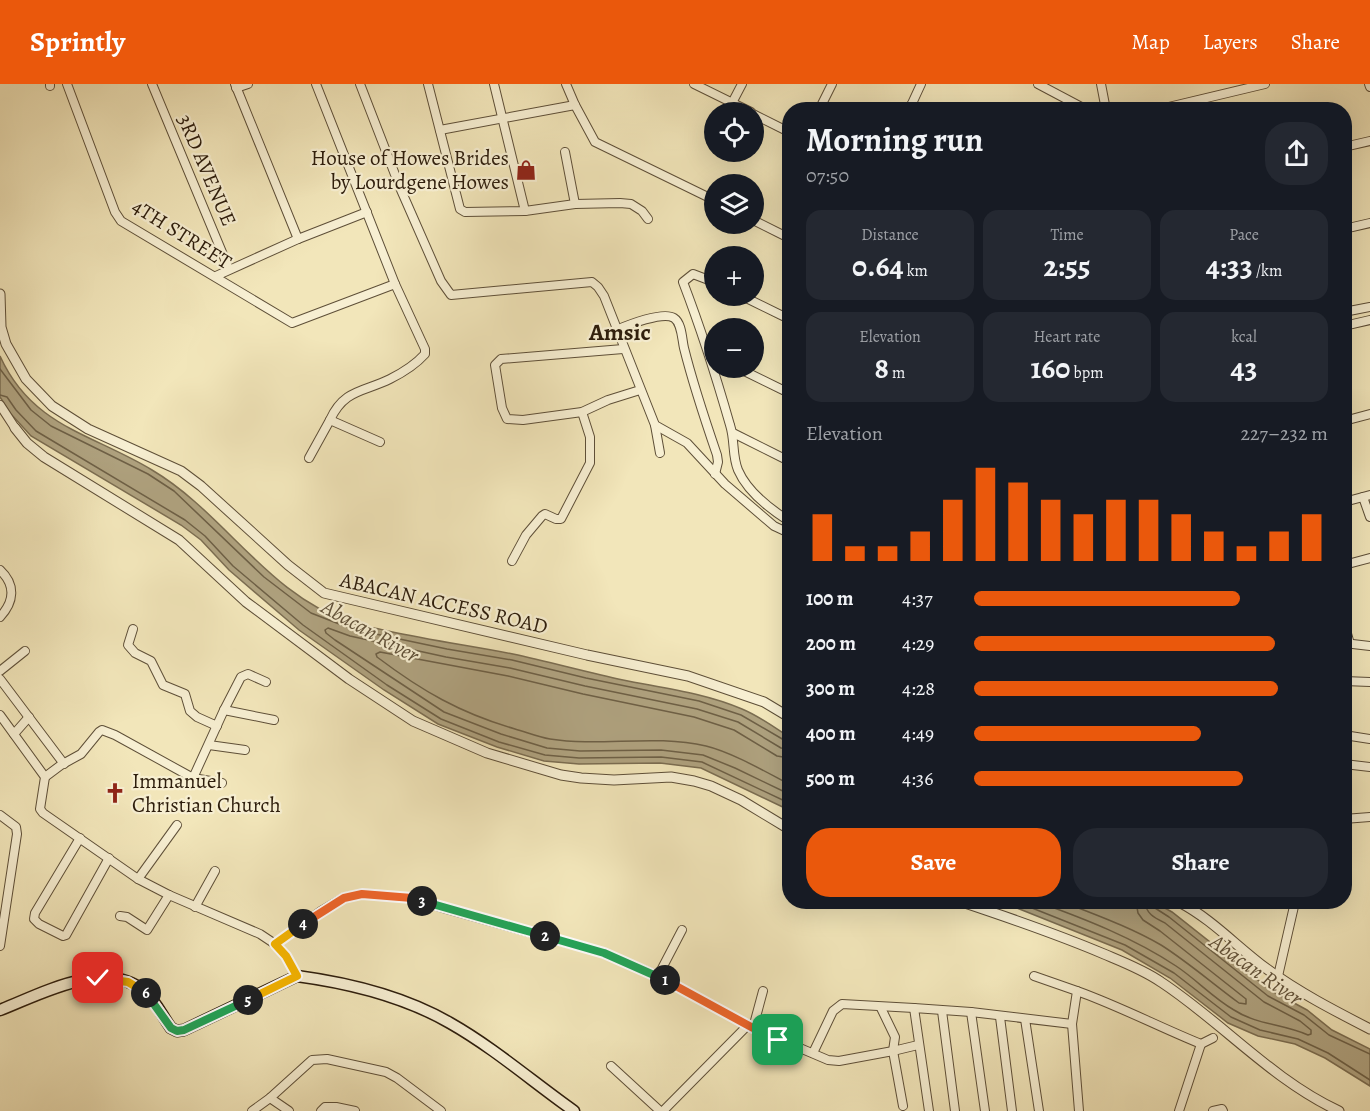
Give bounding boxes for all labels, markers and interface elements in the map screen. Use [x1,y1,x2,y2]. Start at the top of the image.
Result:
text: Sprintly [30,23,125,61]
text: Map [1131,28,1170,56]
text: Layers [1203,28,1258,56]
text: Share [1291,28,1340,56]
map controls [704,102,764,378]
button: locate [704,102,764,162]
street label: 3RD AVENUE [171,110,243,230]
text: Morning run [806,117,983,162]
button: share [1265,122,1328,185]
place label: House of Howes Brides by Lourdgene Howes [311,144,509,196]
shop icon: House of Howes Brides by Lourdgene Howes [514,158,538,182]
text: 07:50 [806,162,849,189]
button: layers [704,174,764,234]
street label: 4TH STREET [127,192,238,276]
text: Distance [861,224,919,246]
text: Time [1050,224,1084,246]
text: Pace [1229,224,1259,246]
button: + [704,246,764,306]
text: 0.64 [852,246,904,286]
text: 2:55 [1043,246,1091,286]
text: 4:33 [1206,246,1253,286]
text: km [904,260,928,282]
text: /km [1253,260,1282,282]
district label: Amsic [588,316,651,348]
button: − [704,318,764,378]
text: Elevation [859,326,921,348]
text: Heart rate [1034,326,1100,348]
text: kcal [1231,326,1257,348]
text: 8 [875,348,889,388]
text: 160 [1031,348,1070,388]
text: 43 [1231,348,1258,388]
text: m [889,362,905,384]
text: bpm [1070,362,1103,384]
text: Elevation [806,420,883,447]
text: 227–232 m [1241,420,1328,447]
street label: ABACAN ACCESS ROAD [336,565,551,641]
text: 100 m [806,585,854,612]
text: 4:37 [902,585,933,612]
water label: Abacan River [315,592,425,671]
text: 200 m [806,630,856,657]
text: 4:29 [902,630,934,657]
text: 300 m [806,675,855,702]
text: 4:28 [902,675,935,702]
text: 400 m [806,720,856,747]
text: 4:49 [902,720,934,747]
text: 500 m [806,765,855,792]
text: 4:36 [902,765,933,792]
place label: Immanuel Christian Church [132,767,281,819]
church icon: Immanuel Christian Church [103,781,127,805]
button: Save [806,828,1061,897]
button: Share [1073,828,1328,897]
pin: 3 [407,886,437,916]
text: 3 [419,890,425,912]
pin: 4 [288,909,318,939]
text: 4 [299,913,307,935]
pin: 2 [530,921,560,951]
text: 2 [541,925,549,947]
water label: Abacan River [1203,927,1309,1014]
pin [72,952,123,1003]
icon: check [81,961,114,994]
pin: 1 [650,965,680,995]
text: 1 [662,969,668,991]
pin: 6 [131,978,161,1008]
text: 6 [142,982,150,1004]
pin: 5 [233,985,263,1015]
text: 5 [245,989,251,1011]
pin [752,1014,803,1065]
icon: arrive [761,1023,794,1056]

